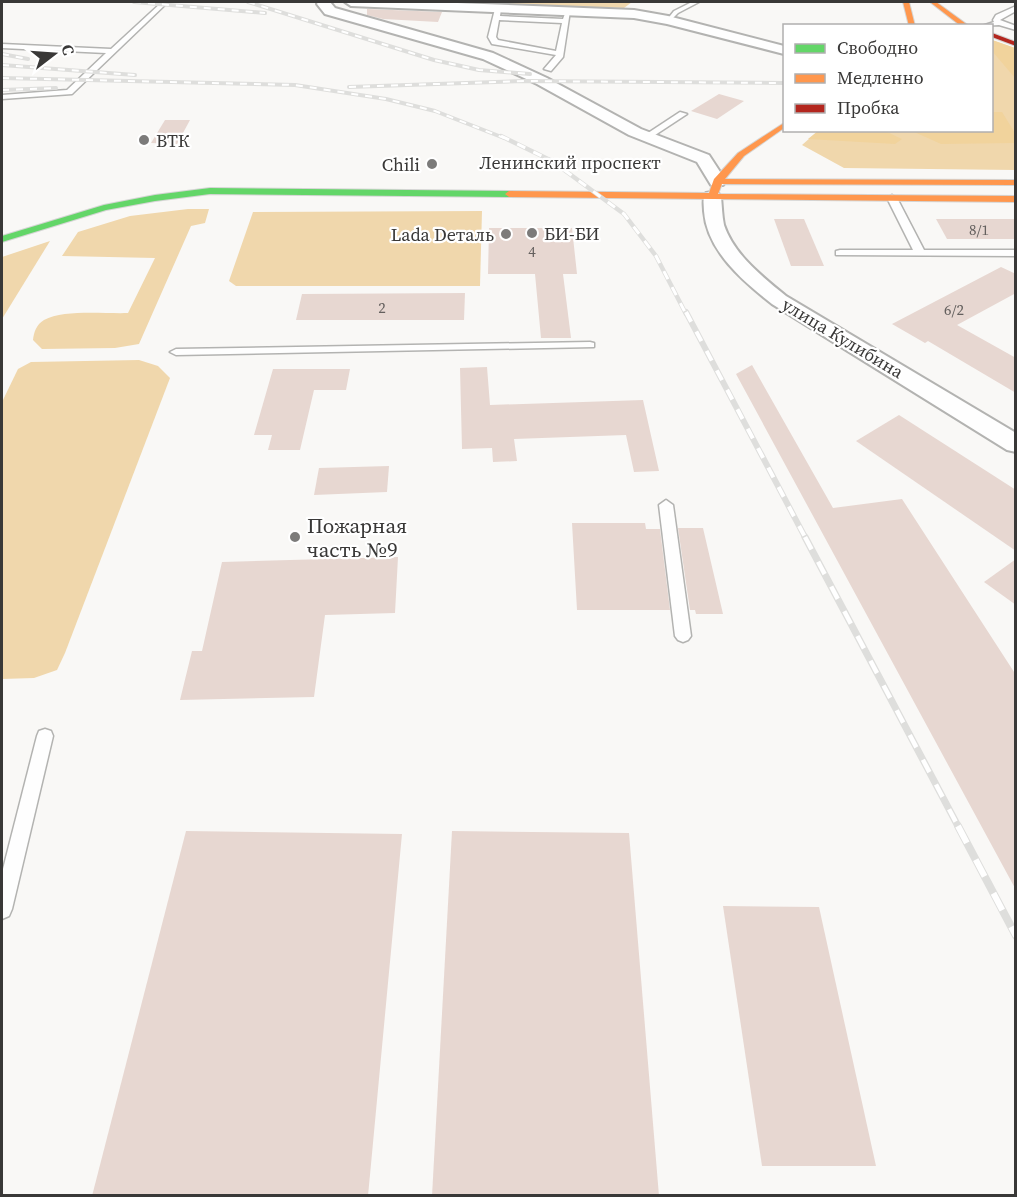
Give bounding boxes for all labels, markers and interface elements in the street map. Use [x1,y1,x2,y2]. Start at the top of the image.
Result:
north arrow [24,24,84,84]
legend [783,24,993,132]
text: Свободно [837,35,918,60]
text: С [56,42,80,58]
text: Медленно [837,65,924,90]
text: Пробка [837,95,900,120]
place label: ВТК [156,128,190,153]
marker: ВТК [137,133,151,147]
street label: Ленинский проспект [479,150,661,175]
place label: Chili [382,152,420,177]
marker: Chili [425,157,439,171]
house number: 8/1 [969,219,989,240]
place label: БИ-БИ [544,221,600,246]
place label: Lada Dеталь [391,222,494,247]
marker: БИ-БИ [525,226,539,240]
marker: Lada Dеталь [499,227,513,241]
house number: 4 [528,241,536,262]
street label: улица Кулибина [778,292,909,385]
house number: 2 [378,297,386,318]
house number: 6/2 [944,299,964,320]
place label: Пожарная часть №9 [307,511,407,564]
marker: Пожарная часть №9 [288,530,302,544]

